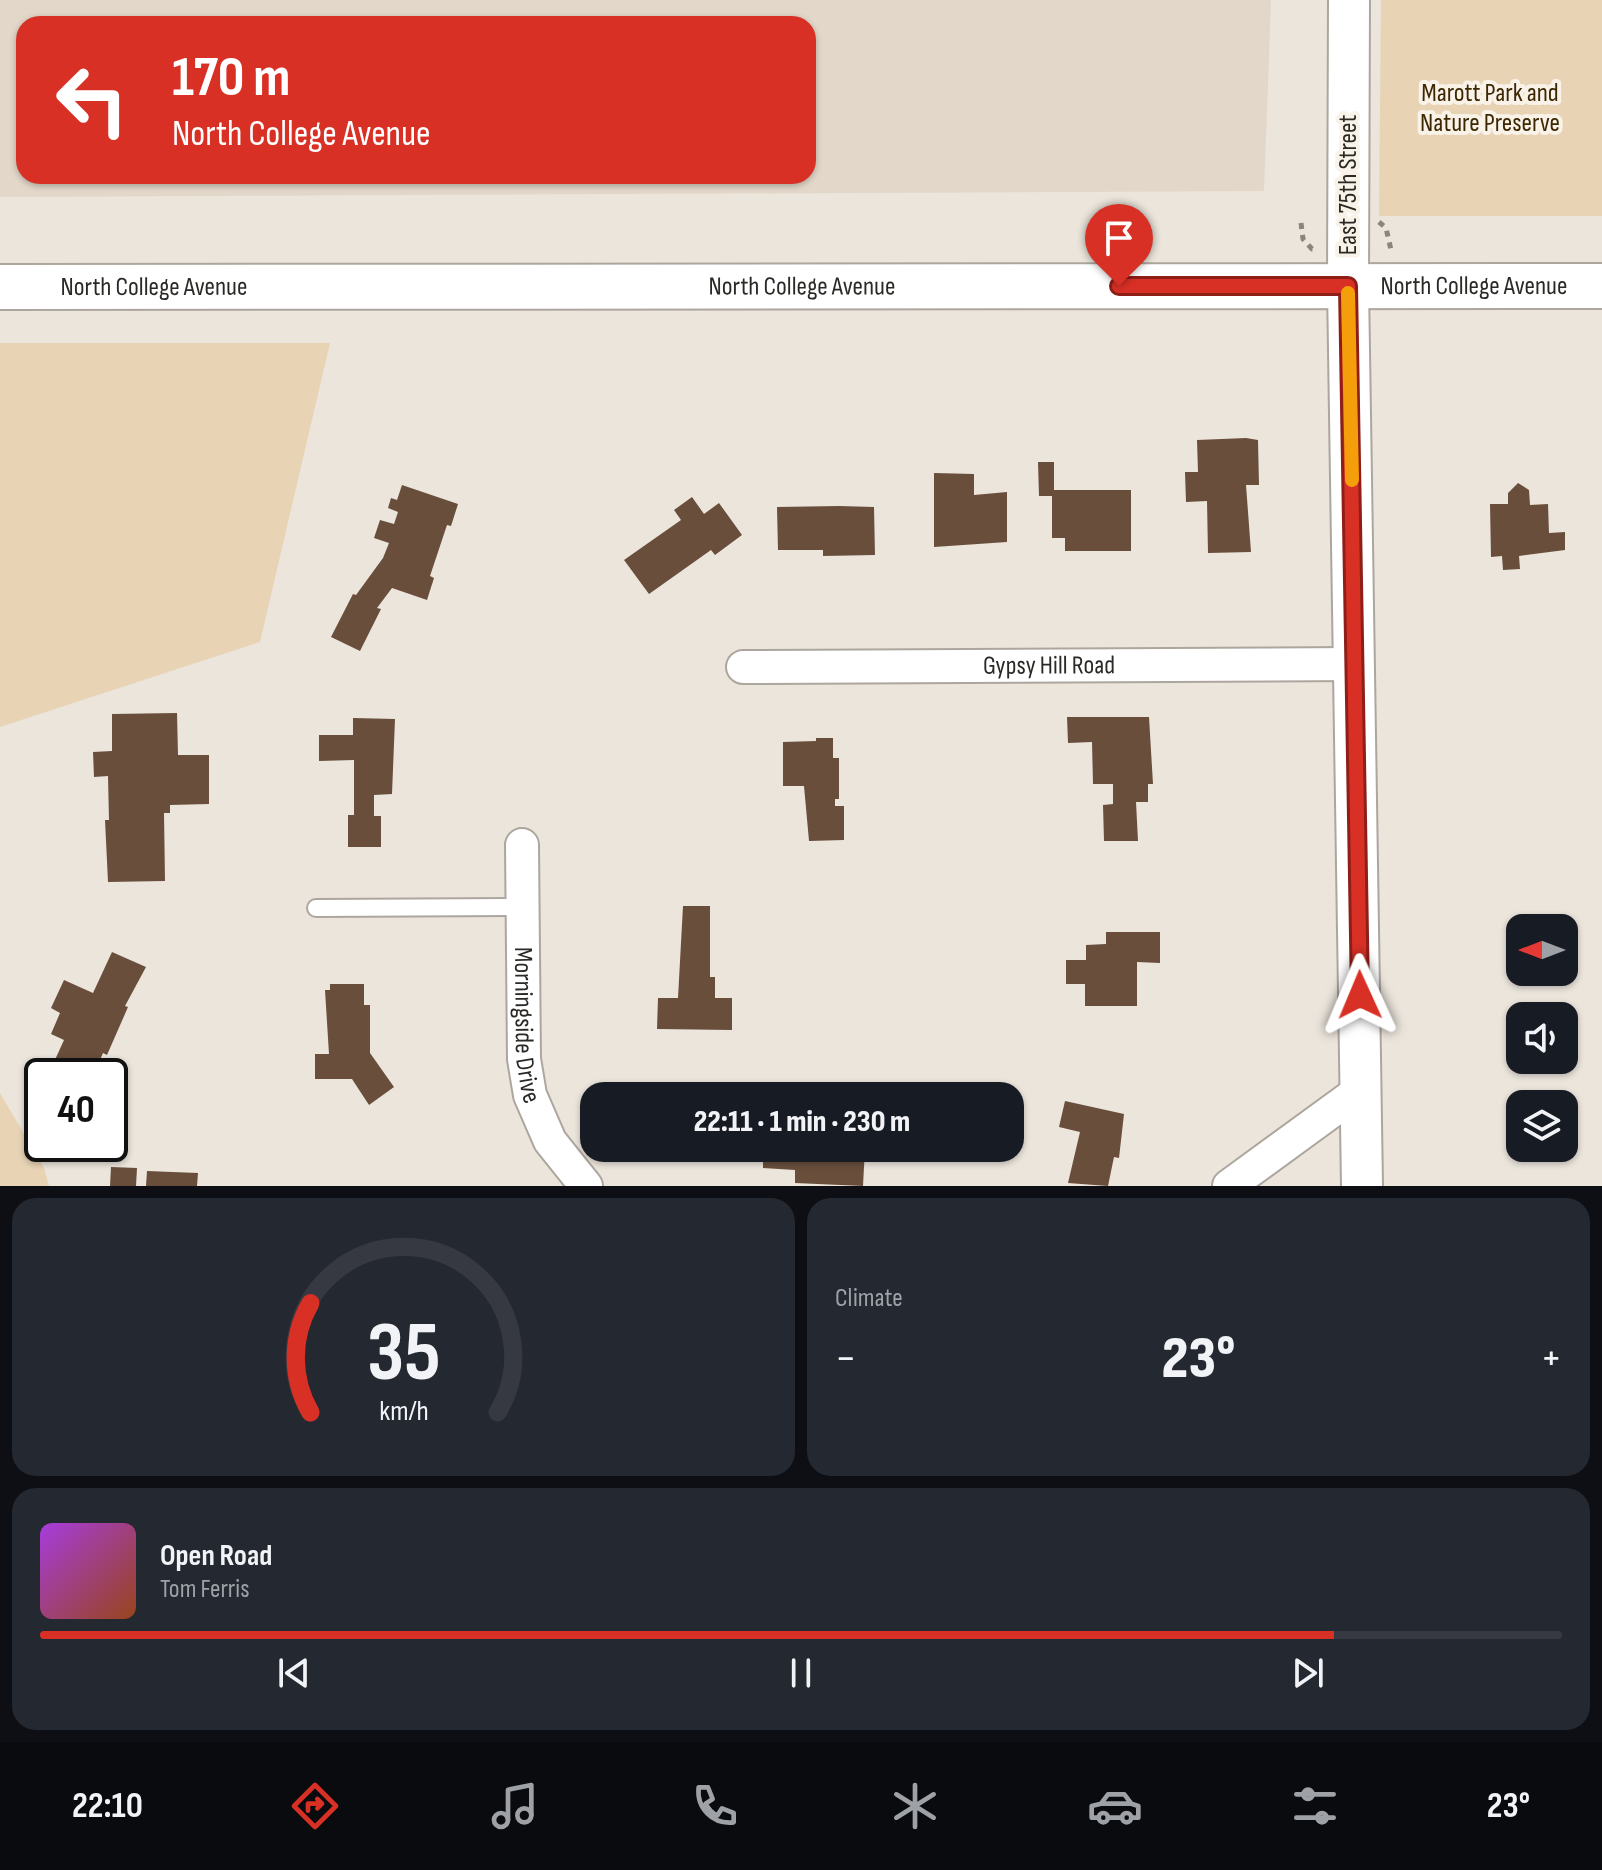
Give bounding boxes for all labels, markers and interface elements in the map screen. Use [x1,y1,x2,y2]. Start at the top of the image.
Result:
text: 170 m [172,45,290,112]
icon: left [40,48,144,152]
park label: Marott Park and Nature Preserve [1420,78,1560,139]
text: North College Avenue [172,113,431,156]
street label: East 75th Street [1333,115,1364,255]
pin [1085,204,1153,286]
icon: arrive [1097,216,1141,260]
street label: North College Avenue [61,271,247,302]
street label: North College Avenue [709,271,895,302]
street label: North College Avenue [1381,271,1567,302]
street label: Gypsy Hill Road [983,650,1115,681]
north arrow [1506,914,1578,986]
map controls [1506,914,1578,1162]
street label: Morningside Drive [507,947,547,1108]
position arrow [1318,953,1402,1037]
button: sound [1506,1002,1578,1074]
speed limit sign: 40 [24,1058,128,1162]
button: layers [1506,1090,1578,1162]
text: 22:11 · 1 min · 230 m [694,1104,910,1140]
text: Climate [835,1283,903,1314]
text: 35 [367,1304,440,1404]
text: 23° [1162,1323,1235,1395]
text: − [835,1332,857,1385]
text: + [1540,1332,1562,1385]
text: km/h [379,1394,428,1429]
text: Open Road [160,1538,272,1574]
text: Tom Ferris [160,1574,250,1605]
icon: previous [272,1651,316,1695]
icon: pause [779,1651,823,1695]
icon: next [1286,1651,1330,1695]
icon: directions [287,1778,343,1834]
icon: music [487,1778,543,1834]
icon: phone [687,1778,743,1834]
icon: climate [887,1778,943,1834]
icon: car [1087,1778,1143,1834]
icon: filters [1287,1778,1343,1834]
text: 22:10 [72,1785,143,1828]
text: 23° [1487,1785,1530,1828]

